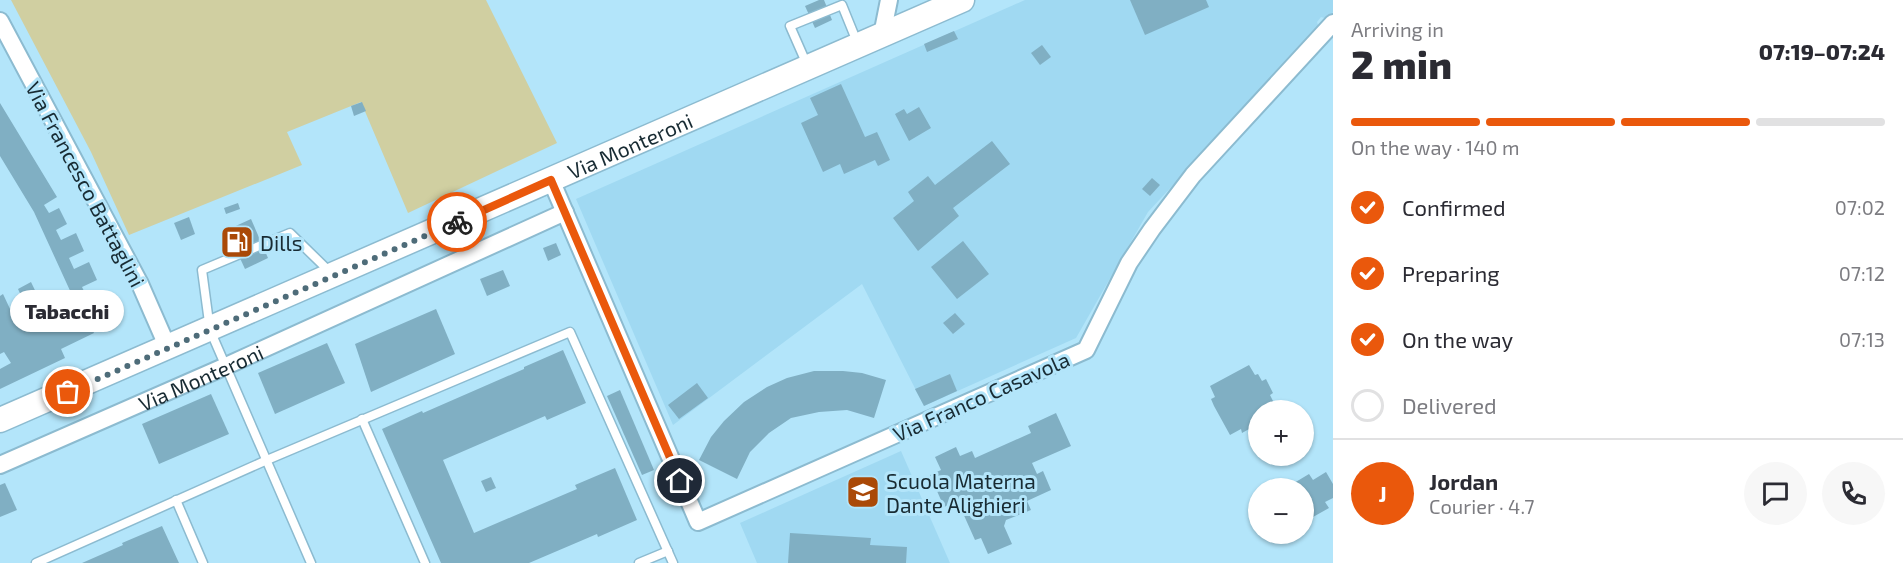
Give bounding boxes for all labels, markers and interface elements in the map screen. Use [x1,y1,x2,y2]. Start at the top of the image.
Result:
text: Arriving in [1351,17,1444,41]
text: 07:19–07:24 [1759,38,1885,64]
text: 2 min [1351,40,1452,87]
street label: Via Francesco Battaglini [21,77,151,291]
street label: Via Monteroni [563,107,696,183]
text: On the way · 140 m [1351,135,1520,159]
icon: check [1351,191,1384,224]
courier [427,192,487,252]
text: Confirmed [1402,194,1506,220]
text: 07:02 [1835,195,1885,219]
icon: bike [441,206,474,239]
fuel station icon: Dills [219,224,255,260]
place label: Dills [260,230,302,255]
icon: check [1351,257,1384,290]
text: Preparing [1402,260,1500,286]
text: 07:12 [1839,261,1885,285]
callout: Tabacchi [11,290,125,332]
text: Tabacchi [25,299,109,323]
icon: check [1351,323,1384,356]
text: On the way [1402,326,1513,352]
text: 07:13 [1839,327,1885,351]
street label: Via Monteroni [134,338,267,415]
street label: Via Franco Casavola [889,346,1073,446]
pin [42,366,93,417]
icon: bag [51,375,84,408]
text: Delivered [1402,392,1497,418]
map controls [1248,400,1314,544]
button: + [1248,400,1314,466]
pin [654,455,705,506]
button: chat [1744,462,1807,525]
button: phone [1822,462,1885,525]
icon: home [663,464,696,497]
place label: Scuola Materna Dante Alighieri [886,468,1036,517]
text: Jordan [1429,468,1498,494]
school or university icon: Scuola Materna Dante Alighieri [845,474,881,510]
button: − [1248,478,1314,544]
text: J [1378,480,1387,506]
text: Courier · 4.7 [1429,494,1535,518]

